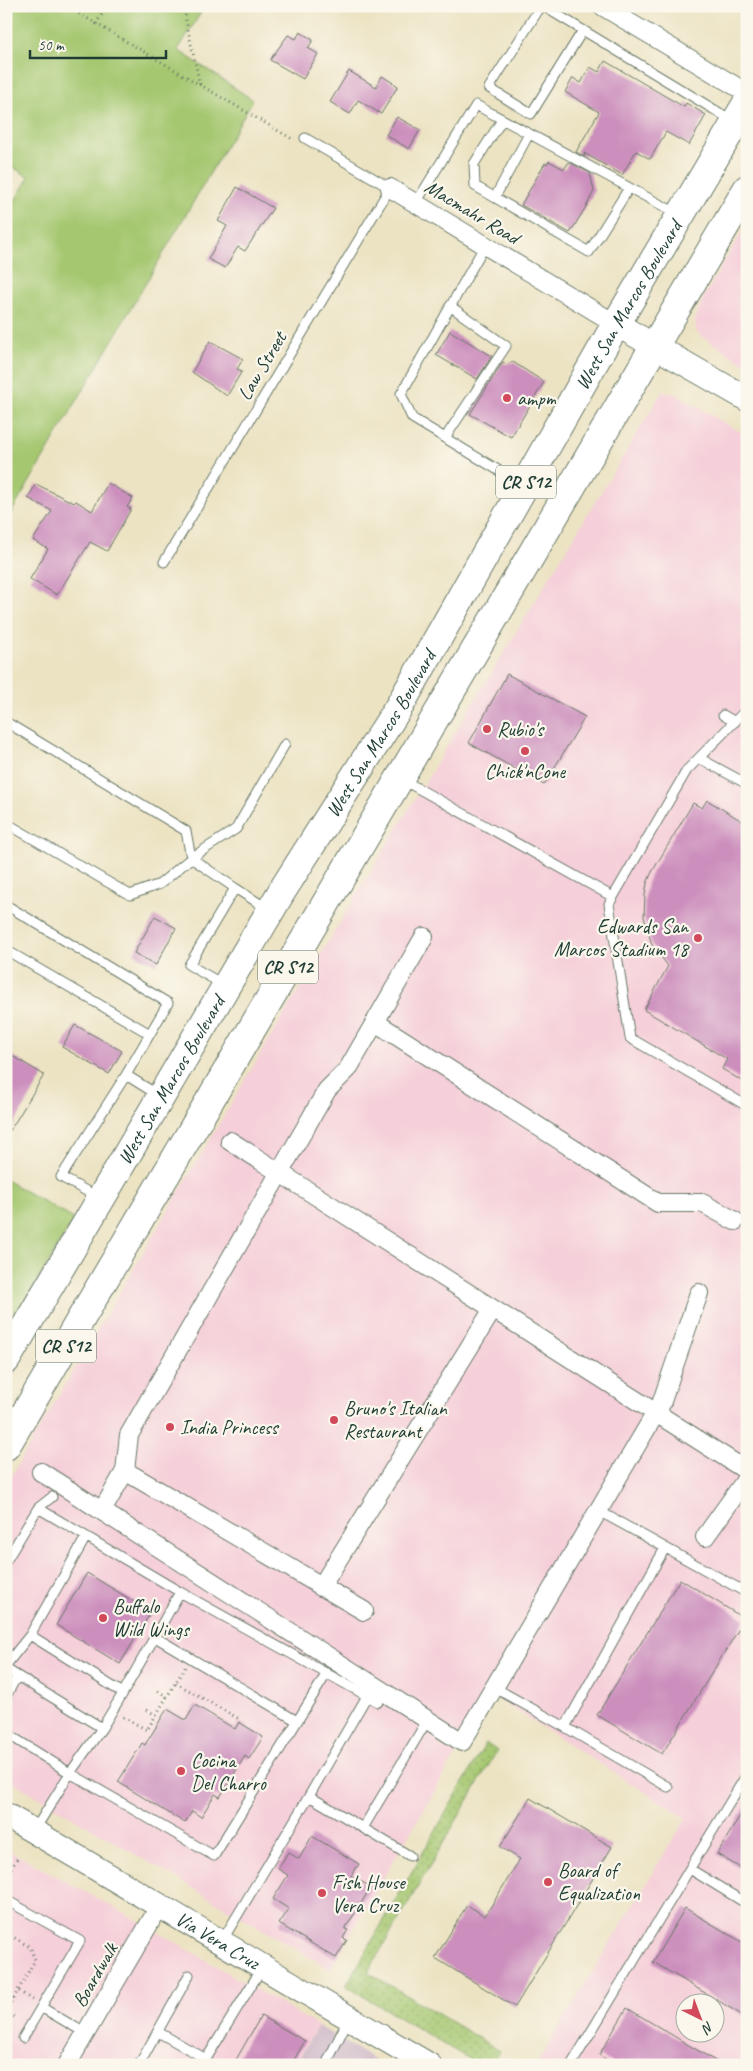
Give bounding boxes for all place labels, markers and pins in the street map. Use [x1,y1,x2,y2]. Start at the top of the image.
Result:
place label: ampm [517,386,557,411]
marker: ampm [501,392,513,404]
place label: Rubio's [497,717,545,742]
marker: Rubio's [481,723,493,735]
marker: Chick'nCone [519,745,531,757]
place label: Chick'nCone [485,759,567,784]
place label: Edwards San Marcos Stadium 18 [554,914,690,962]
marker: Edwards San Marcos Stadium 18 [692,932,704,944]
place label: Bruno's Italian Restaurant [344,1396,448,1444]
marker: Bruno's Italian Restaurant [328,1414,340,1426]
place label: India Princess [180,1415,280,1440]
marker: India Princess [164,1421,176,1433]
place label: Buffalo Wild Wings [113,1594,191,1642]
marker: Buffalo Wild Wings [97,1612,109,1624]
place label: Cocina Del Charro [191,1748,267,1796]
marker: Cocina Del Charro [175,1765,187,1777]
place label: Board of Equalization [558,1858,641,1906]
place label: Fish House Vera Cruz [332,1870,406,1918]
marker: Board of Equalization [542,1876,554,1888]
marker: Fish House Vera Cruz [316,1887,328,1899]

